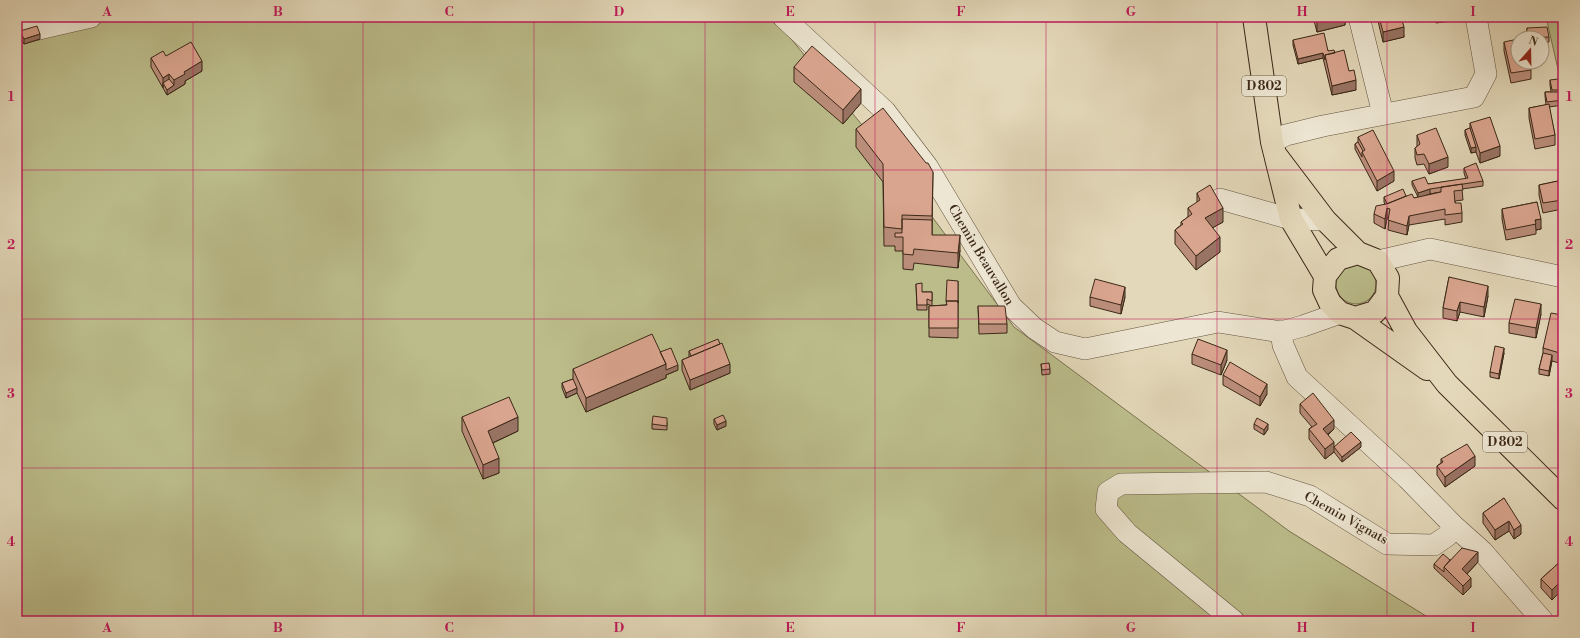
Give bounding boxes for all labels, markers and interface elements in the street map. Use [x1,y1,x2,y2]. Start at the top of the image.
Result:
text: A [101,4,112,20]
text: B [273,4,283,20]
text: C [444,4,454,20]
text: D [614,4,624,20]
text: E [785,4,795,20]
text: F [956,4,966,20]
text: G [1126,4,1137,20]
text: H [1297,4,1308,20]
text: I [1470,4,1476,20]
north arrow [1510,30,1550,70]
text: N [1527,33,1540,50]
road number: D 802 [1242,76,1286,96]
text: 1 [8,89,15,105]
text: 1 [1566,89,1573,105]
street label: Chemin Beauvallon [945,202,1018,309]
text: 2 [7,237,15,253]
text: 2 [1565,237,1573,253]
text: 3 [7,386,15,402]
text: 3 [1565,386,1573,402]
road number: D 802 [1483,432,1527,452]
street label: Chemin Vignats [1301,488,1391,548]
text: 4 [7,534,16,550]
text: 4 [1565,534,1574,550]
text: A [101,620,112,636]
text: B [273,620,283,636]
text: C [444,620,454,636]
text: D [614,620,624,636]
text: E [785,620,795,636]
text: F [956,620,966,636]
text: G [1126,620,1137,636]
text: H [1297,620,1308,636]
text: I [1470,620,1476,636]

